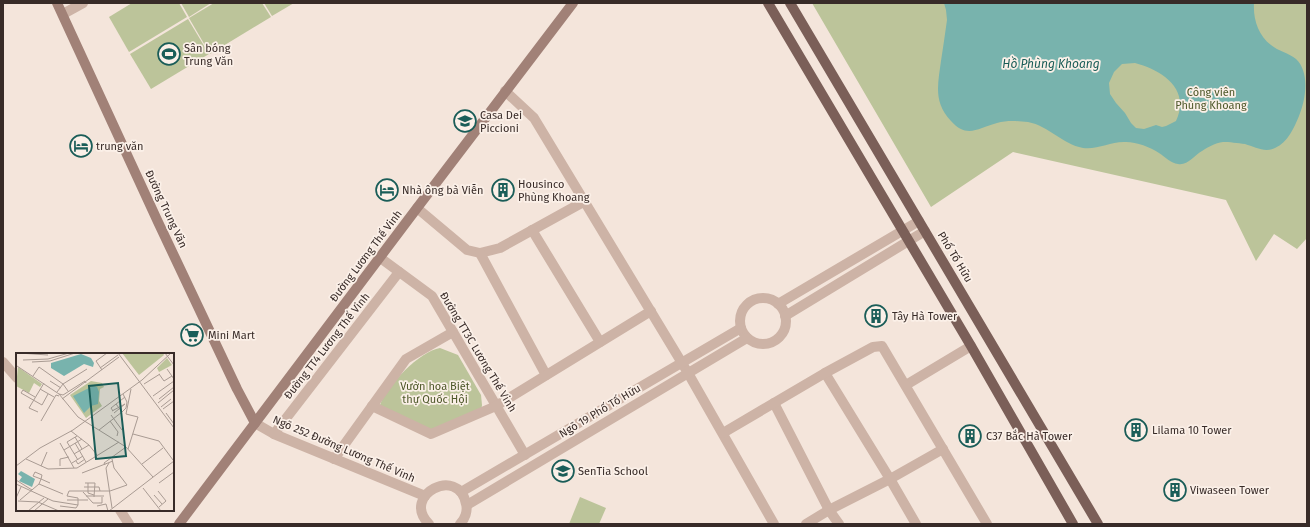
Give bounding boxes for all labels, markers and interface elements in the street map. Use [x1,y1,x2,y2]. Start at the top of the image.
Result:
sports icon: Sân bóng Trung Văn [156,41,182,67]
place label: Sân bóng Trung Văn [184,42,233,68]
water label: Hồ Phùng Khoang [1002,56,1100,71]
park label: Công viên Phùng Khoang [1175,86,1247,112]
school or university icon: Casa Dei Piccioni [452,108,478,134]
place label: Casa Dei Piccioni [480,109,522,135]
hotel icon: trung văn [68,133,94,159]
place label: trung văn [96,140,143,153]
street label: Đường Trung Văn [142,168,190,250]
hotel icon: Nhà ông bà Viễn [374,177,400,203]
building icon: Housinco Phùng Khoang [490,177,516,203]
place label: Housinco Phùng Khoang [518,178,590,204]
place label: Nhà ông bà Viễn [402,184,483,197]
street label: Đường Lương Thế Vinh [327,207,405,305]
street label: Phố Tố Hữu [935,229,975,285]
street label: Đường TT4 Lương Thế Vinh [281,290,373,402]
street label: Đường TT3C Lương Thế Vinh [437,290,519,414]
building icon: Tây Hà Tower [863,303,889,329]
place label: Tây Hà Tower [892,310,958,323]
supermarket icon: Mini Mart [179,322,205,348]
place label: Mini Mart [208,329,255,342]
inset map [16,353,174,511]
park label: Vườn hoa Biệt thự Quốc Hội [400,380,470,406]
street label: Ngõ 19 Phố Tố Hữu [557,382,643,440]
street label: Ngõ 252 Đường Lương Thế Vinh [271,413,417,485]
building icon: Lilama 10 Tower [1123,417,1149,443]
building icon: C37 Bắc Hà Tower [957,423,983,449]
place label: Lilama 10 Tower [1152,424,1232,437]
place label: C37 Bắc Hà Tower [986,429,1073,443]
school or university icon: SenTia School [550,458,576,484]
place label: SenTia School [578,465,648,478]
building icon: Viwaseen Tower [1162,477,1188,503]
place label: Viwaseen Tower [1190,484,1270,497]

